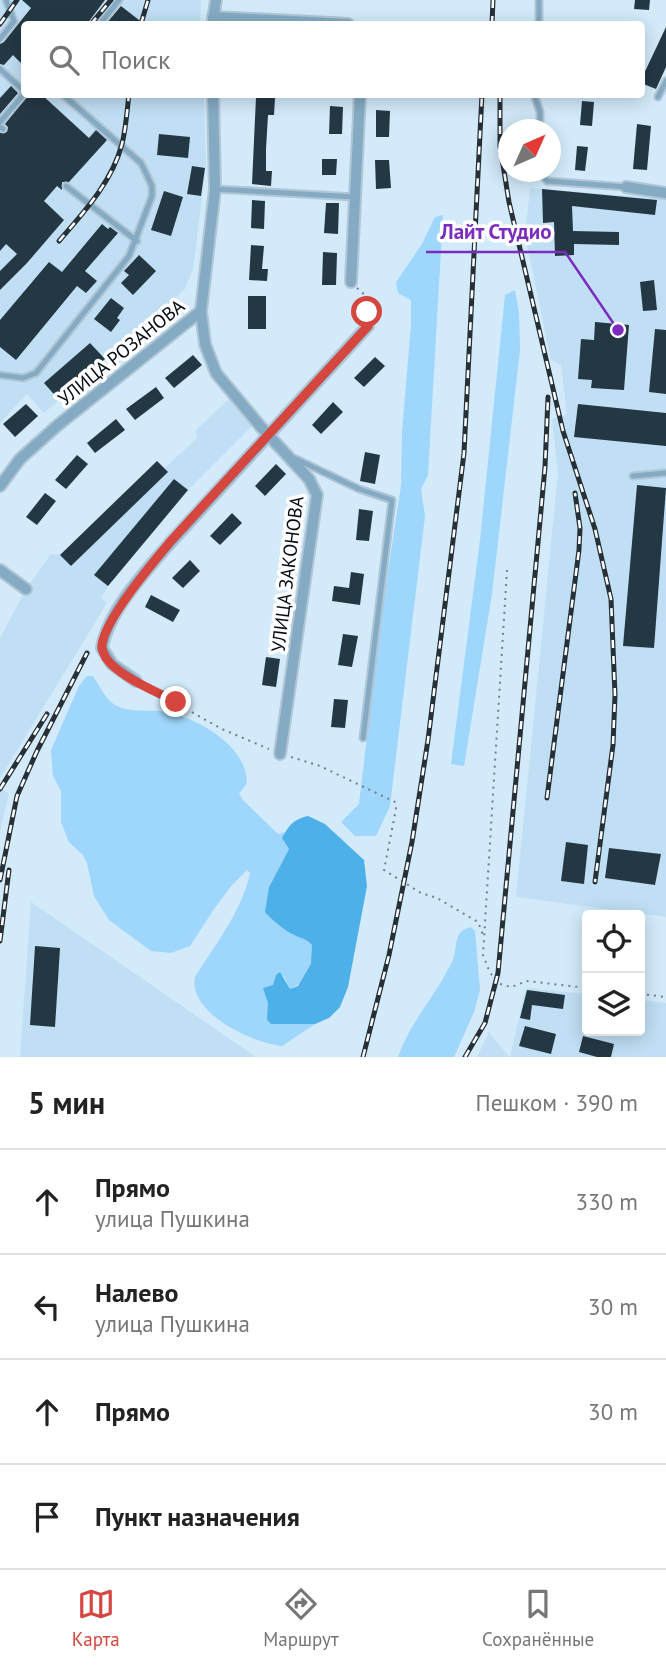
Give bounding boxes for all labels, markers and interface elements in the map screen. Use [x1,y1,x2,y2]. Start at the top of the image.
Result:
search box [21,21,645,98]
icon: search [45,41,83,79]
text: Поиск [101,43,170,76]
north arrow [498,119,561,182]
callout: Лайт Студио [426,210,565,252]
text: Лайт Студио [440,218,551,245]
street label: УЛИЦА РОЗАНОВА [53,294,189,410]
route start [351,296,382,327]
street label: УЛИЦА ЗАКОНОВА [266,495,308,653]
route end [160,686,191,717]
map controls [582,910,645,1036]
button: locate [582,910,645,973]
button: layers [582,973,645,1036]
text: 5 мин [28,1083,105,1122]
text: Пешком · 390 m [475,1088,638,1117]
text: Прямо [95,1171,170,1204]
icon: ahead [28,1183,66,1221]
text: 330 m [576,1187,638,1216]
text: улица Пушкина [95,1204,250,1233]
text: Налево [95,1276,179,1309]
icon: left [28,1288,66,1326]
text: 30 m [588,1292,638,1321]
text: улица Пушкина [95,1309,250,1338]
icon: ahead [28,1393,66,1431]
text: Прямо [95,1395,170,1428]
text: 30 m [588,1397,638,1426]
icon: arrive [28,1498,66,1536]
text: Пункт назначения [95,1500,300,1533]
tab: Карта [72,1585,120,1651]
tab: Маршрут [263,1585,339,1651]
tab: Сохранённые [482,1585,594,1651]

